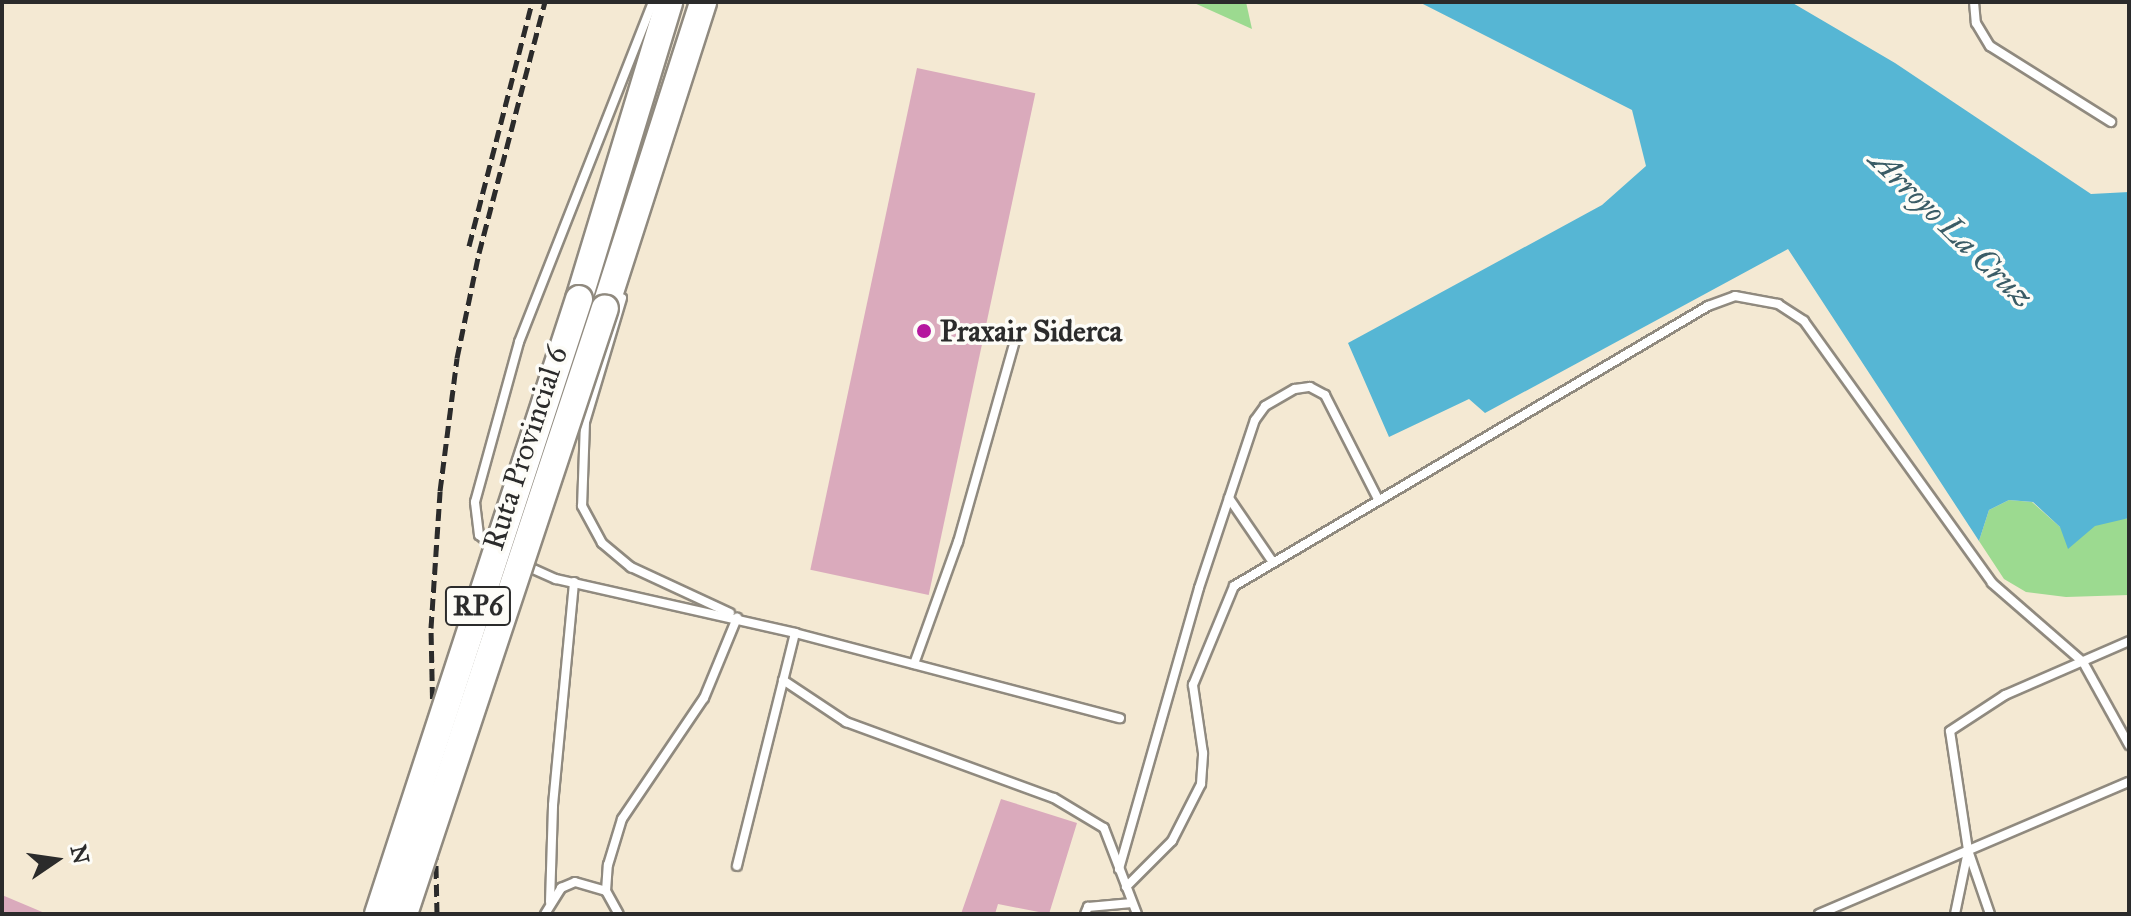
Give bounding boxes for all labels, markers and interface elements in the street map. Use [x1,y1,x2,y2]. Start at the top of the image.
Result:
water label: Arroyo La Cruz [1861,141,2041,317]
place label: Praxair Siderca [940,313,1122,349]
marker: Praxair Siderca [915,322,933,340]
street label: Ruta Provincial 6 [475,341,575,555]
road number: RP6 [444,582,512,630]
north arrow [16,820,96,900]
text: N [65,842,95,867]

